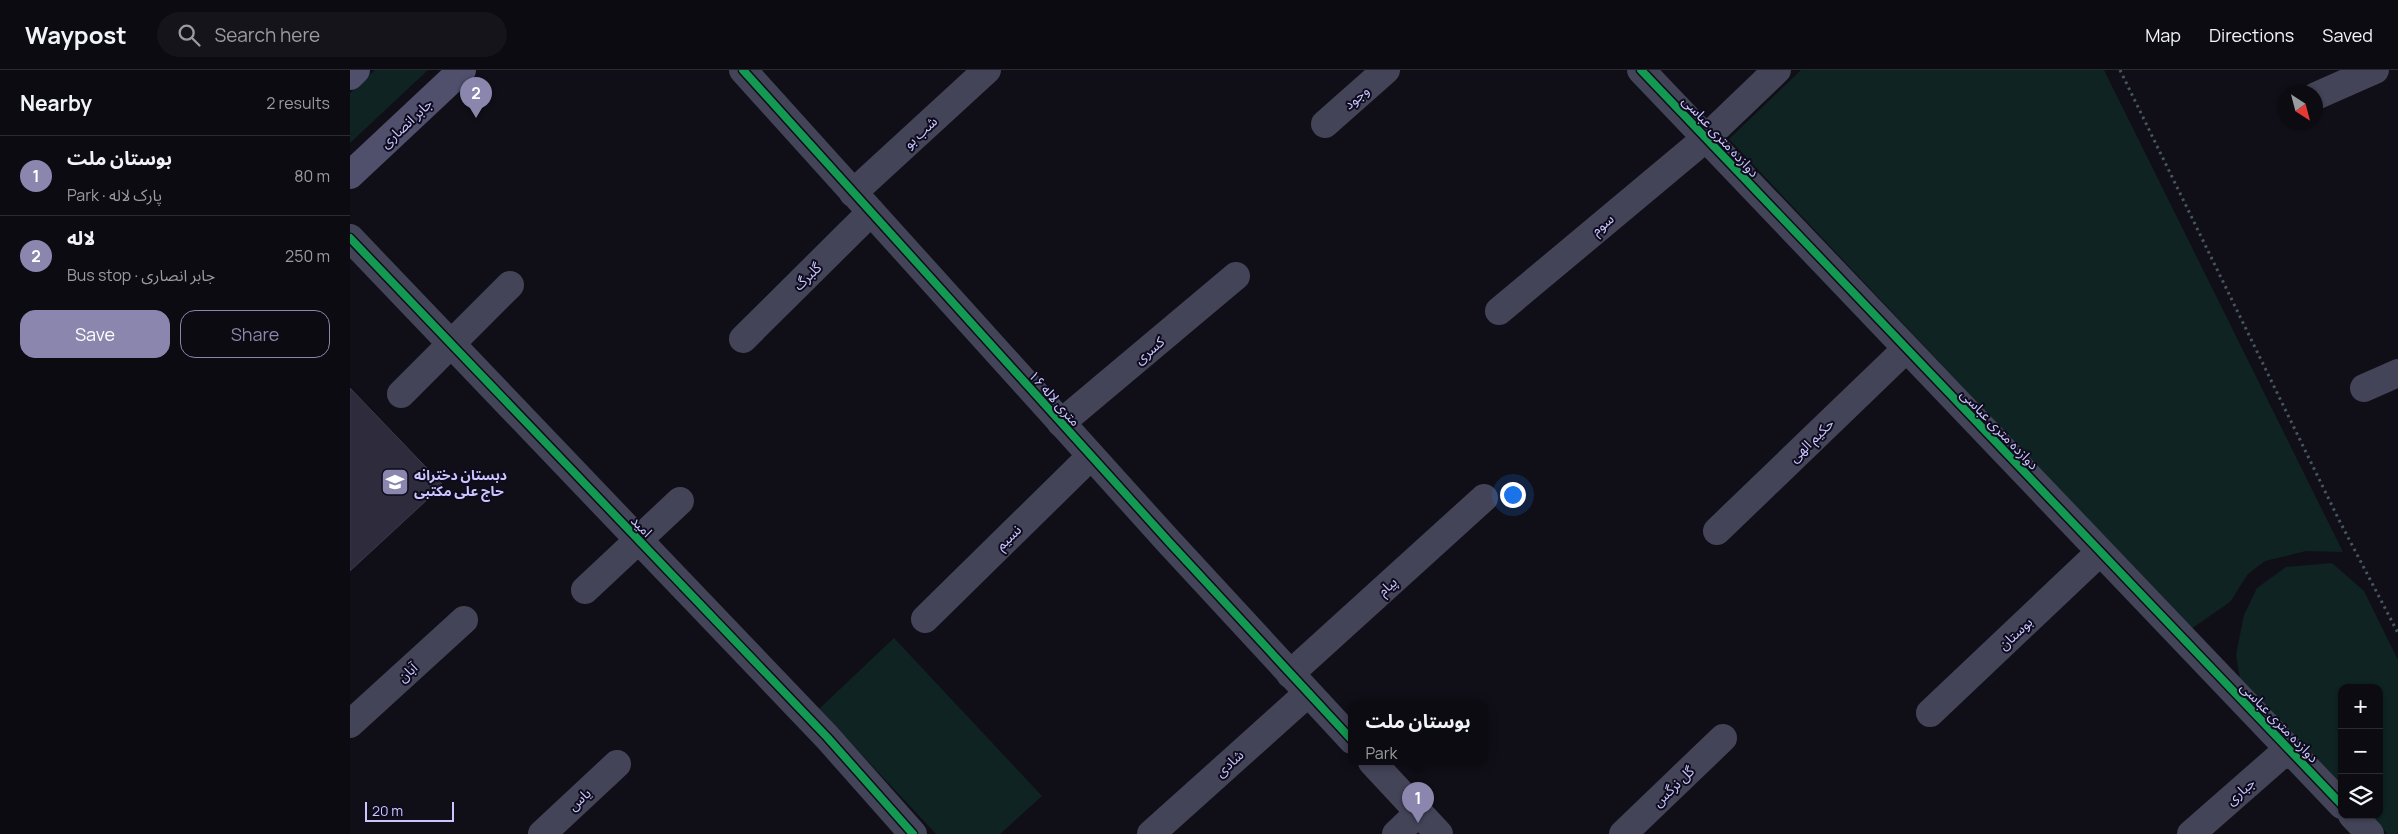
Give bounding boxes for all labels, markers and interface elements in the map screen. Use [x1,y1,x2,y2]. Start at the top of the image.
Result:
search box [157,12,507,57]
text: Waypost [25,18,127,51]
icon: search [175,21,203,49]
text: Search here [215,22,320,48]
text: Map [2145,23,2181,47]
text: Directions [2209,23,2294,47]
text: Saved [2322,23,2373,47]
pin: 2 [460,77,492,118]
street label: وجود [1339,81,1373,113]
north arrow [2278,85,2323,130]
text: Nearby [20,89,92,117]
street label: دوازده متری عباسی [1678,91,1764,181]
text: 2 results [266,92,330,114]
street label: جابر انصاری [376,94,436,152]
street label: شب بو [899,112,941,152]
text: بوستان ملت [67,145,172,171]
text: 1 [32,165,40,187]
text: 80 m [294,165,330,187]
text: Park · پارک لاله [67,184,162,206]
street label: سوم [1587,209,1619,241]
text: لاله [67,225,95,251]
text: 2 [31,245,41,267]
text: 250 m [285,245,330,267]
street label: گلبرگ [789,258,825,294]
text: Bus stop · جابر انصاری [67,264,215,286]
button: Save [20,310,170,358]
button: Share [180,310,330,358]
street label: کسری [1130,332,1168,368]
street label: ۱۶ متری لاله [1025,366,1085,430]
street label: دوازده متری عباسی [1957,385,2043,474]
street label: حکیم الهی [1784,414,1839,468]
place label: دبستان دخترانه حاج علی مکتبی [414,465,507,502]
school or university icon: دبستان دخترانه حاج علی مکتبی [380,467,410,497]
your location [1500,482,1526,508]
street label: امید [627,511,657,541]
street label: نسیم [991,520,1026,555]
street label: پیام [1373,572,1402,601]
street label: بوستان [1994,612,2036,654]
street label: آبان [393,657,422,686]
street label: دوازده متری عباسی [2237,678,2323,767]
map controls [2338,684,2383,819]
button: + [2338,684,2383,729]
popup [1348,700,1488,765]
text: بوستان ملت [1365,708,1471,734]
button: − [2338,729,2383,774]
text: Park [1365,742,1397,764]
street label: شادی [1211,745,1247,781]
street label: گل نرگس [1648,761,1698,811]
street label: جباری [2221,773,2259,809]
button: layers [2338,774,2383,819]
pin: 1 [1402,782,1434,823]
street label: یاس [563,783,595,815]
scale bar [365,799,454,822]
text: 20 m [372,801,403,820]

